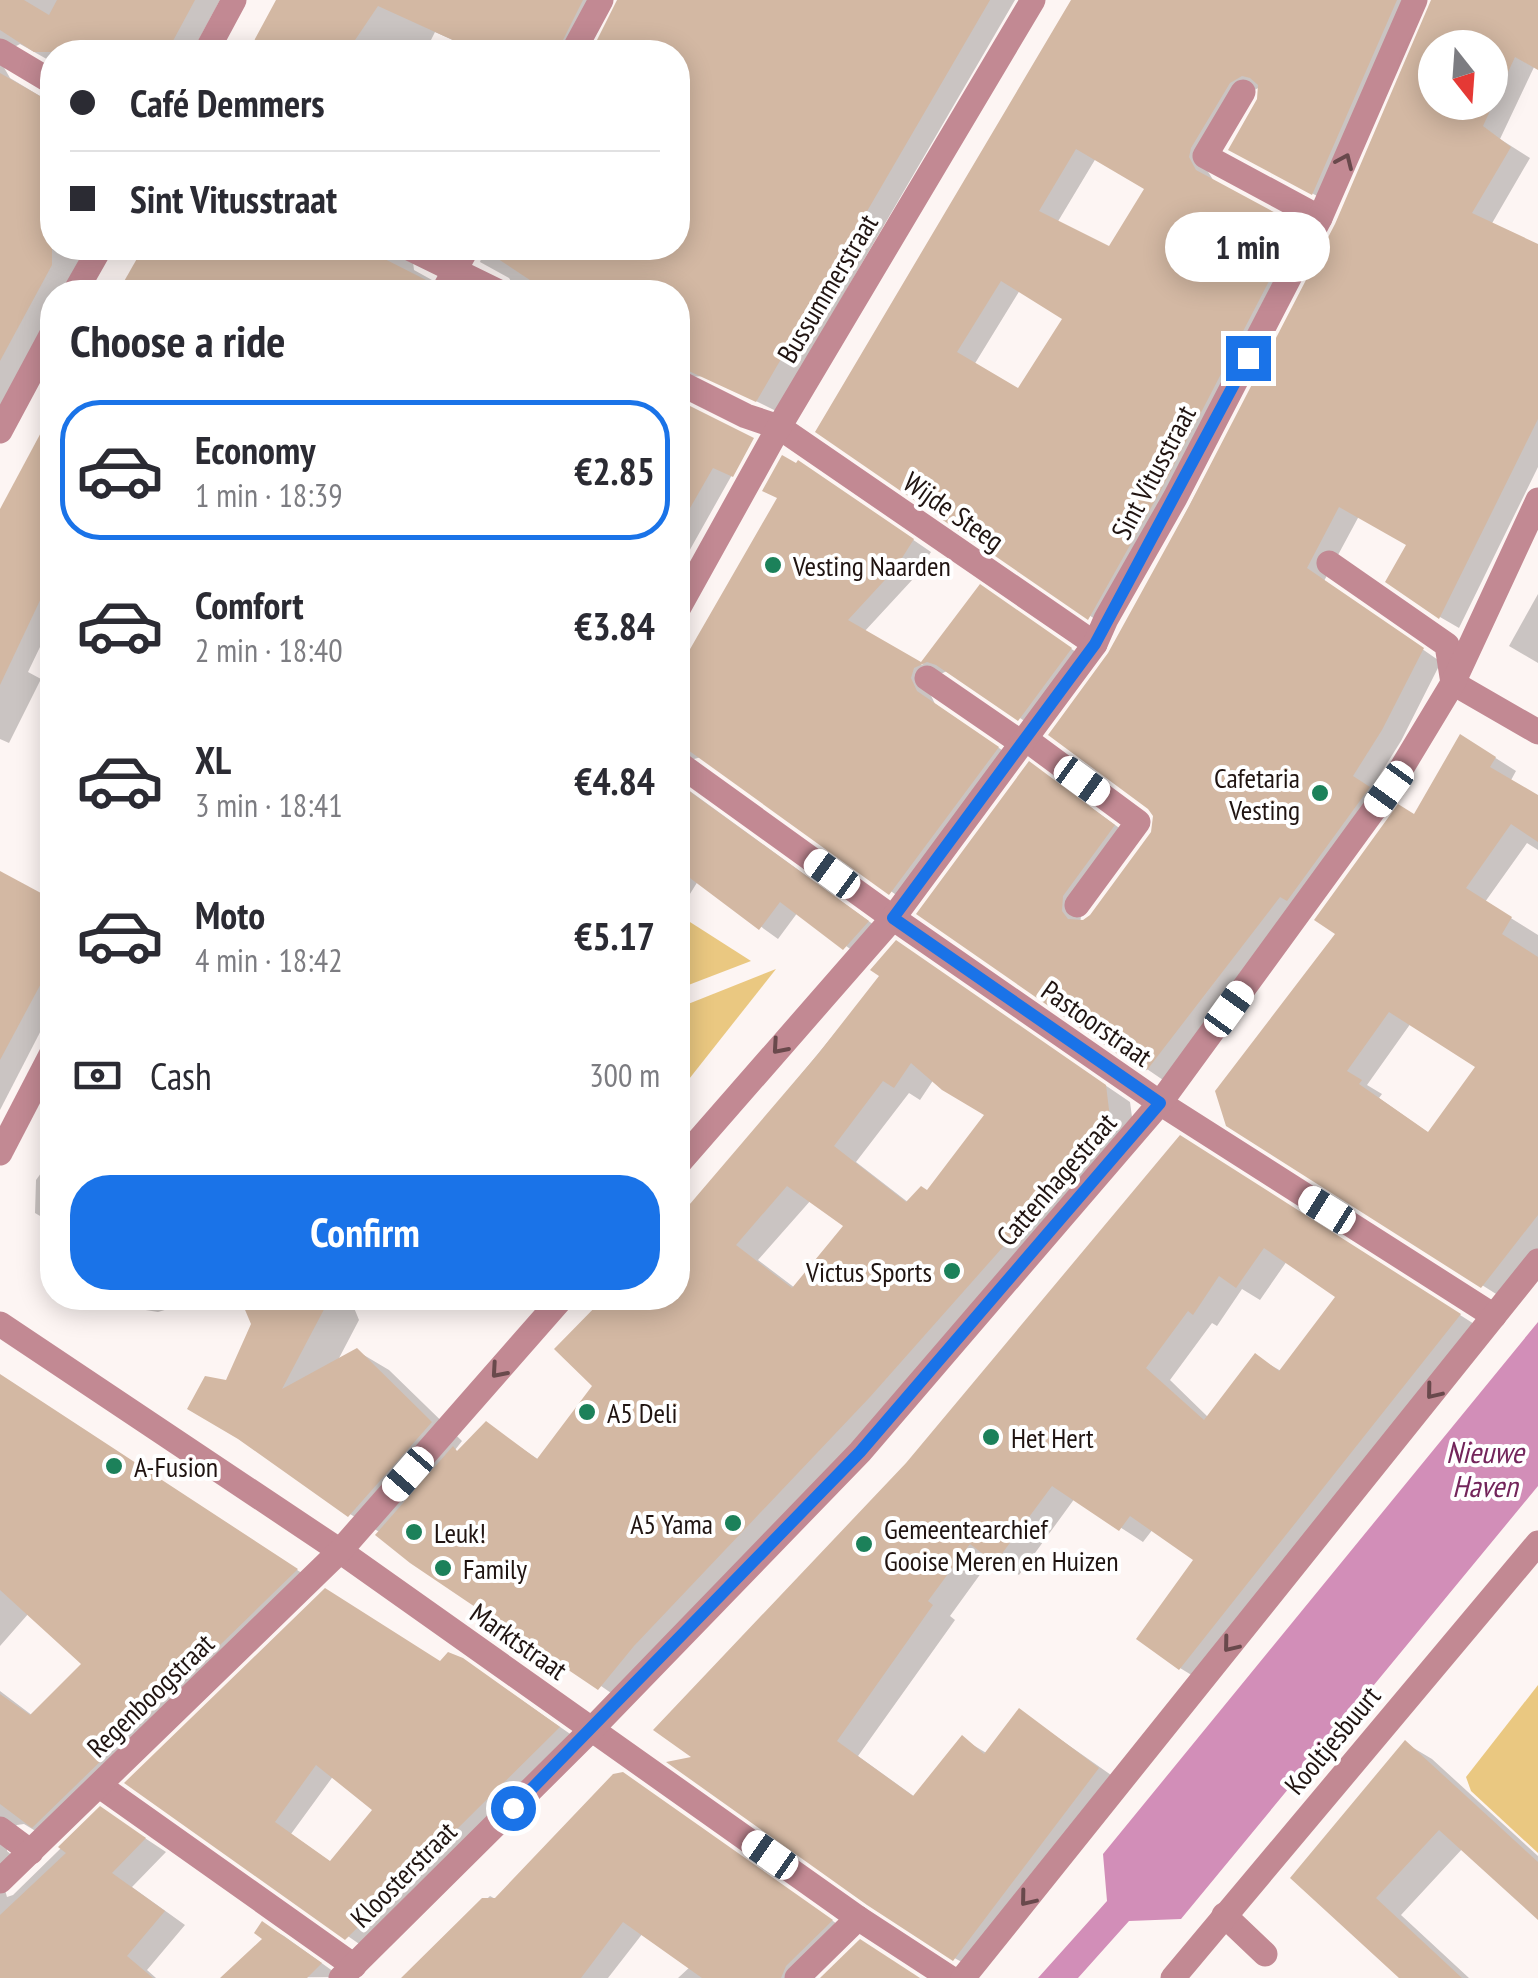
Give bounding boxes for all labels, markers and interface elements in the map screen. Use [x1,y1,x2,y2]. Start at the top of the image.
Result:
north arrow [1418,30,1508,120]
map controls [1418,30,1508,120]
text: Café Demmers [130,78,325,127]
one-way arrow [1333,153,1353,171]
text: Sint Vitusstraat [130,174,337,223]
street label: Bussummerstraat [768,207,886,369]
callout: 1 min [1166,213,1330,283]
text: 1 min [1215,226,1280,268]
text: Choose a ride [70,311,285,369]
route end [1226,336,1271,381]
street label: Sint Vitusstraat [1102,398,1204,545]
icon: car [75,425,165,515]
text: Economy [195,425,315,474]
text: €2.85 [574,446,655,495]
street label: Wijde Steeg [896,463,1012,559]
text: 1 min · 18:39 [195,474,343,516]
place label: Vesting Naarden [792,547,951,584]
marker: Vesting Naarden [762,554,784,576]
icon: car [75,580,165,670]
text: Comfort [195,580,304,629]
text: €3.84 [574,601,655,650]
text: 2 min · 18:40 [195,629,343,671]
icon: car [75,735,165,825]
text: XL [195,735,231,784]
car [1049,751,1115,811]
text: €4.84 [574,756,655,805]
car [1359,756,1419,822]
place label: Cafetaria Vesting [1214,759,1300,828]
marker: Cafetaria Vesting [1309,782,1331,804]
text: 3 min · 18:41 [195,784,343,826]
car [799,844,865,904]
icon: car [75,890,165,980]
text: Moto [195,890,265,939]
text: €5.17 [574,911,655,960]
text: 4 min · 18:42 [195,939,343,981]
street label: Pastoorstraat [1034,971,1160,1075]
car [1199,976,1259,1042]
one-way arrow [773,1035,791,1053]
icon: cash [70,1048,125,1103]
text: Cash [150,1051,212,1100]
text: 300 m [589,1054,660,1096]
street label: Cattenhagestraat [988,1104,1124,1253]
button: Confirm [70,1175,660,1290]
car [1294,1181,1360,1239]
place label: Victus Sports [805,1253,932,1290]
marker: Victus Sports [941,1260,963,1282]
one-way arrow [492,1359,510,1378]
one-way arrow [1427,1380,1445,1398]
place label: A5 Deli [607,1394,678,1431]
marker: A5 Deli [576,1401,598,1423]
place label: Het Hert [1011,1419,1094,1456]
marker: Het Hert [980,1426,1002,1448]
water label: Nieuwe Haven [1446,1432,1526,1505]
car [377,1442,439,1506]
place label: A-Fusion [134,1448,218,1485]
marker: A-Fusion [103,1455,125,1477]
place label: A5 Yama [630,1505,713,1542]
place label: Gemeentearchief Gooise Meren en Huizen [884,1510,1119,1579]
marker: A5 Yama [722,1512,744,1534]
place label: Leuk! [434,1514,486,1551]
marker: Leuk! [403,1521,425,1543]
marker: Gemeentearchief Gooise Meren en Huizen [853,1533,875,1555]
place label: Family [463,1550,528,1587]
marker: Family [432,1557,454,1579]
street label: Marktstraat [463,1594,575,1688]
street label: Regenboogstraat [79,1625,222,1765]
one-way arrow [1224,1634,1242,1652]
street label: Kooltjesbuurt [1276,1678,1388,1802]
route start [491,1786,536,1831]
street label: Kloosterstraat [342,1813,464,1935]
car [737,1826,803,1884]
one-way arrow [1021,1888,1039,1906]

